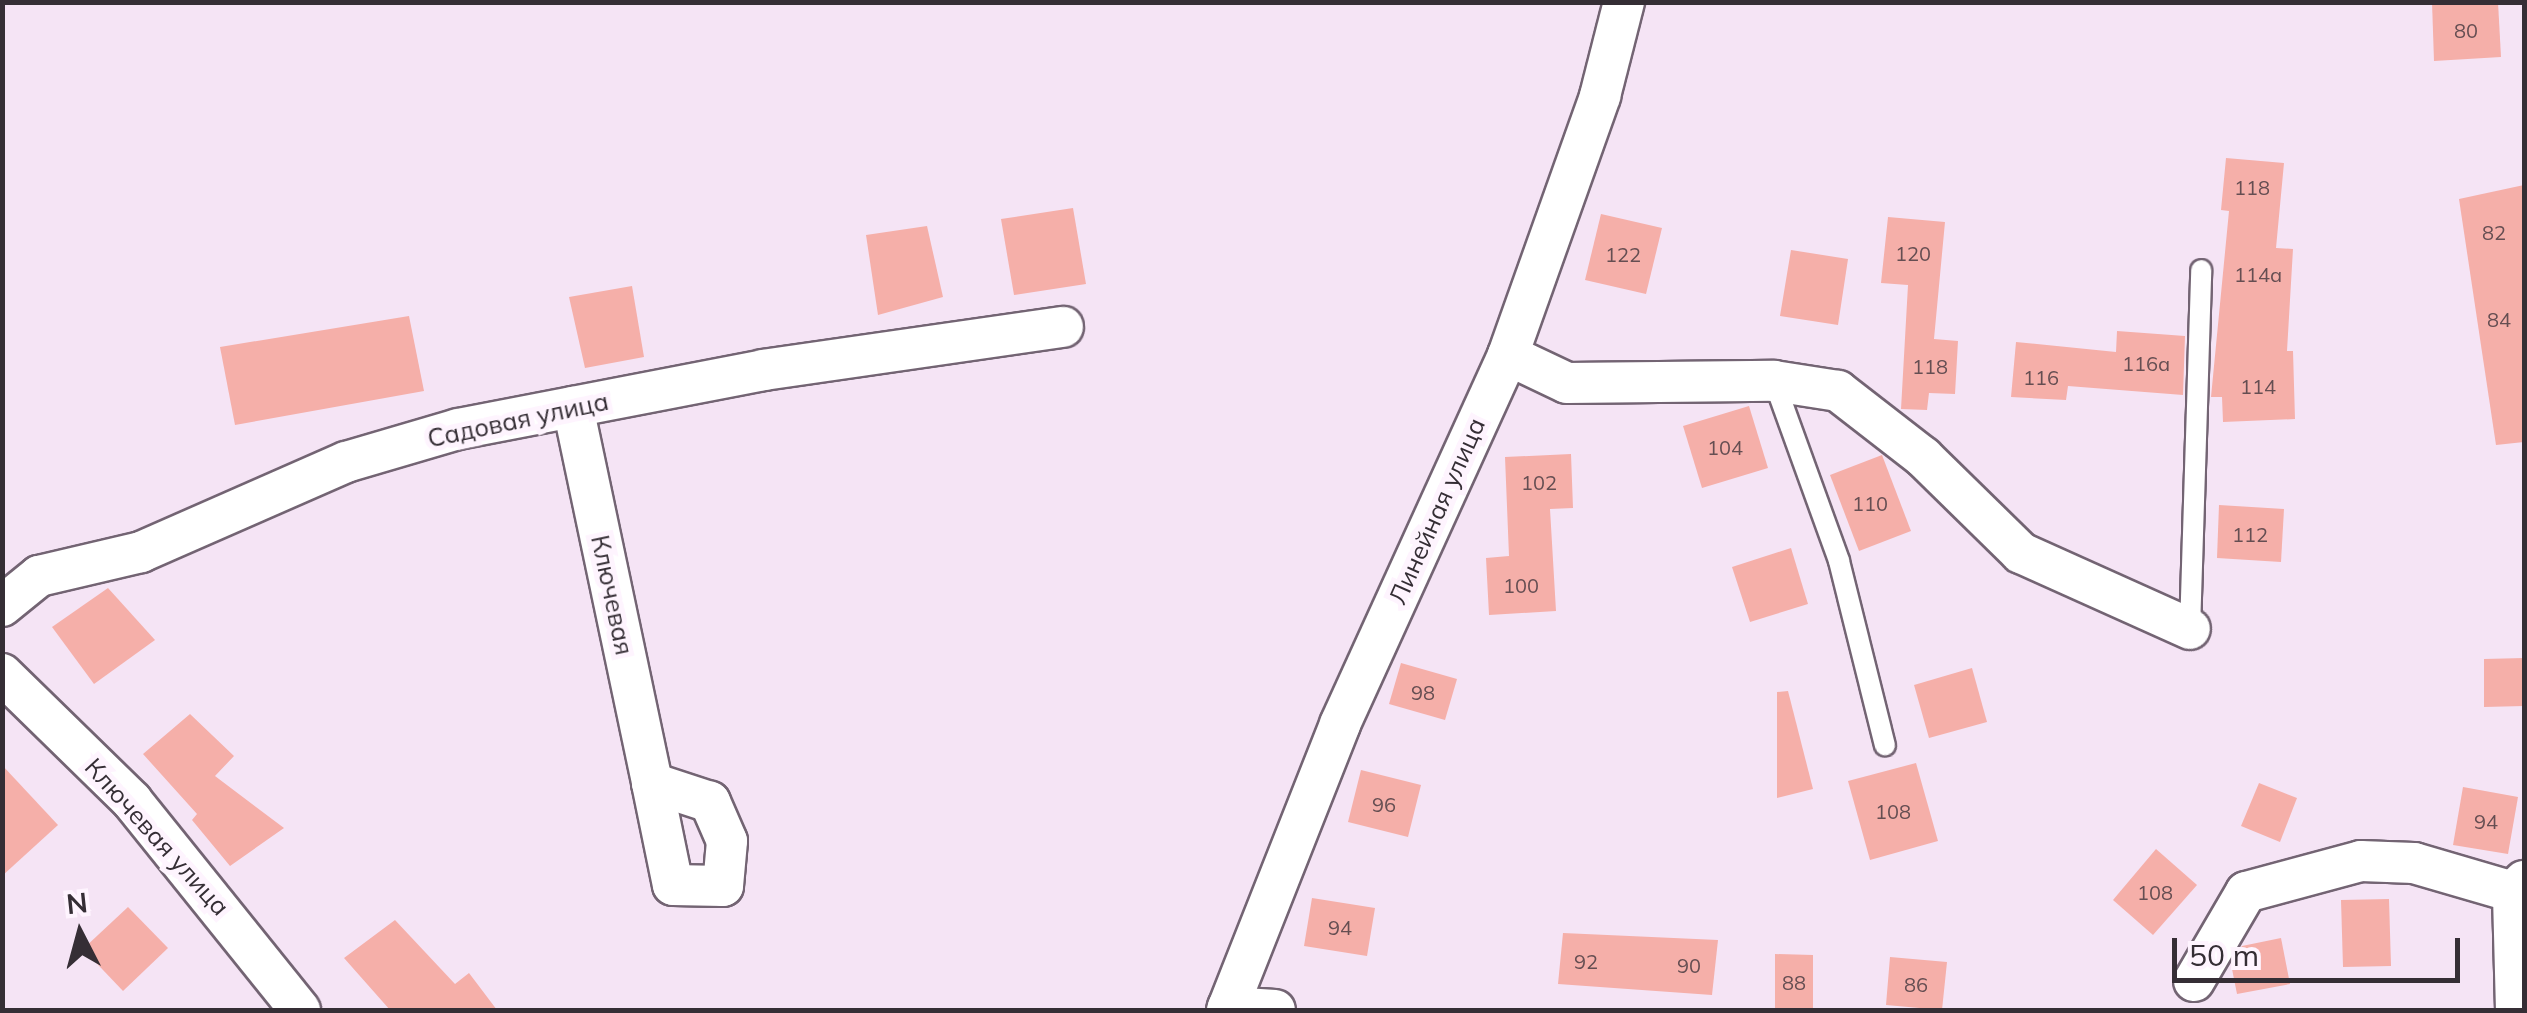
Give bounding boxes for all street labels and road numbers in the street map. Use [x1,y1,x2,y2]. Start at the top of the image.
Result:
street label: Садовая улица [425,386,611,454]
street label: Линейная улица [1382,413,1492,609]
street label: Ключевая [585,532,639,658]
street label: Ключевая улица [79,752,235,922]

